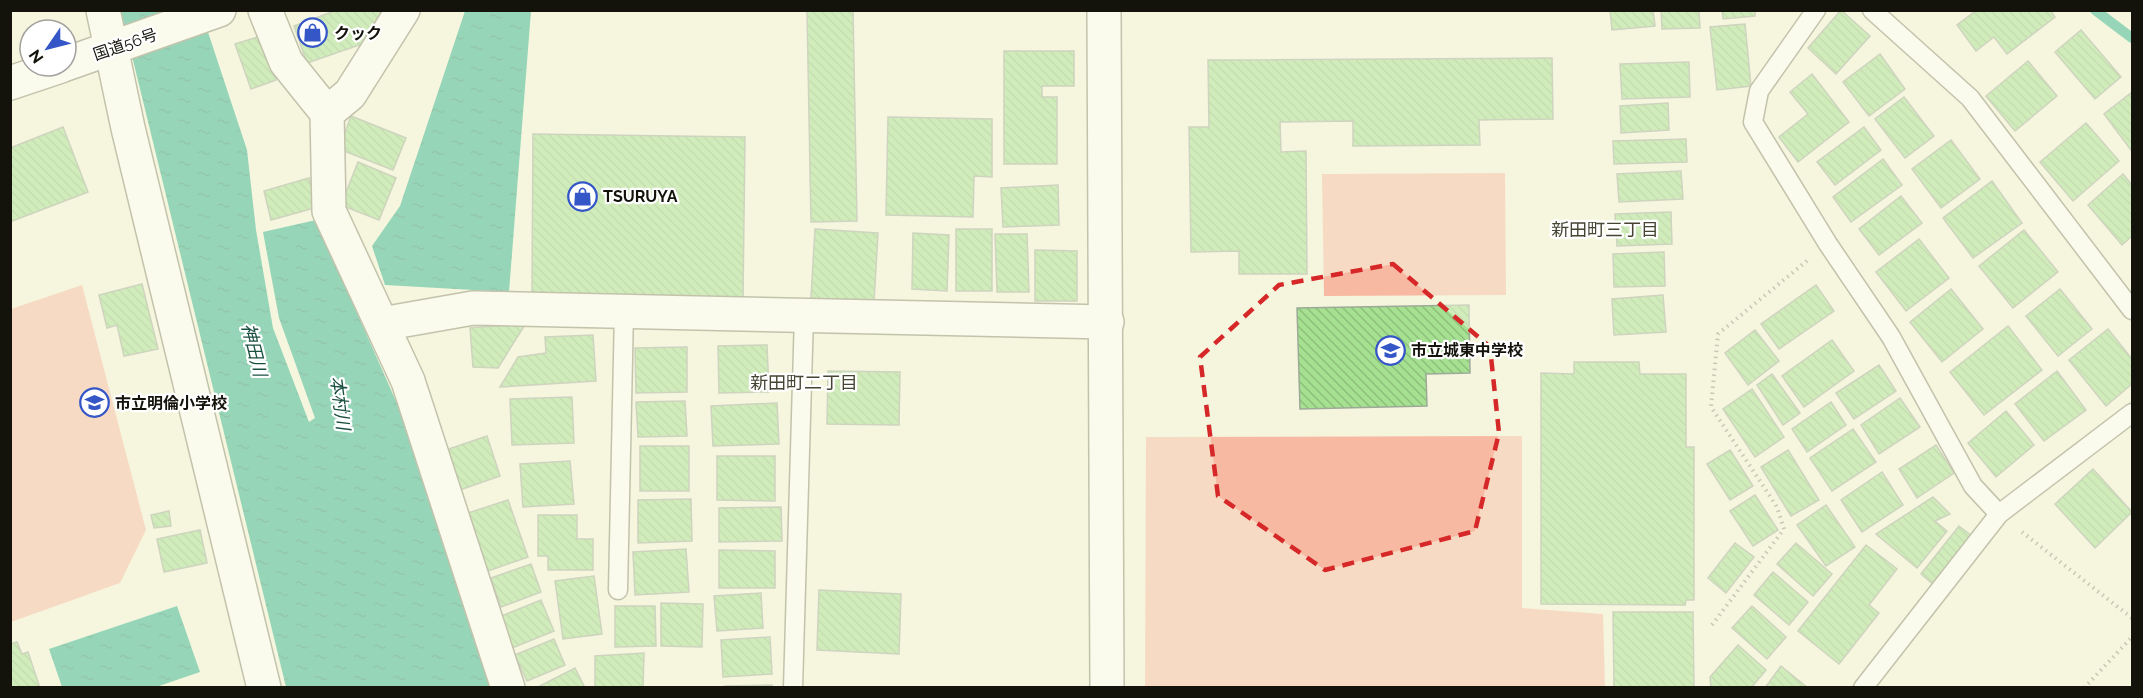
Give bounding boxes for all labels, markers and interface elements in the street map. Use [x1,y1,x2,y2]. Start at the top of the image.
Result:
shop icon: クック [297,17,329,49]
north arrow [18,18,78,78]
place label: クック [334,24,382,43]
street label: 国道56号 [91,25,160,64]
text: N [25,46,47,67]
shop icon: TSURUYA [566,180,598,212]
place label: TSURUYA [603,187,678,206]
district label: 新田町三丁目 [1551,219,1659,240]
water label: 神田川 [238,321,272,381]
school or university icon: 市立城東中学校 [1374,334,1406,366]
place label: 市立城東中学校 [1411,341,1523,360]
district label: 新田町二丁目 [750,372,858,393]
water label: 本村川 [327,375,354,433]
school or university icon: 市立明倫小学校 [78,387,110,419]
place label: 市立明倫小学校 [115,394,227,413]

